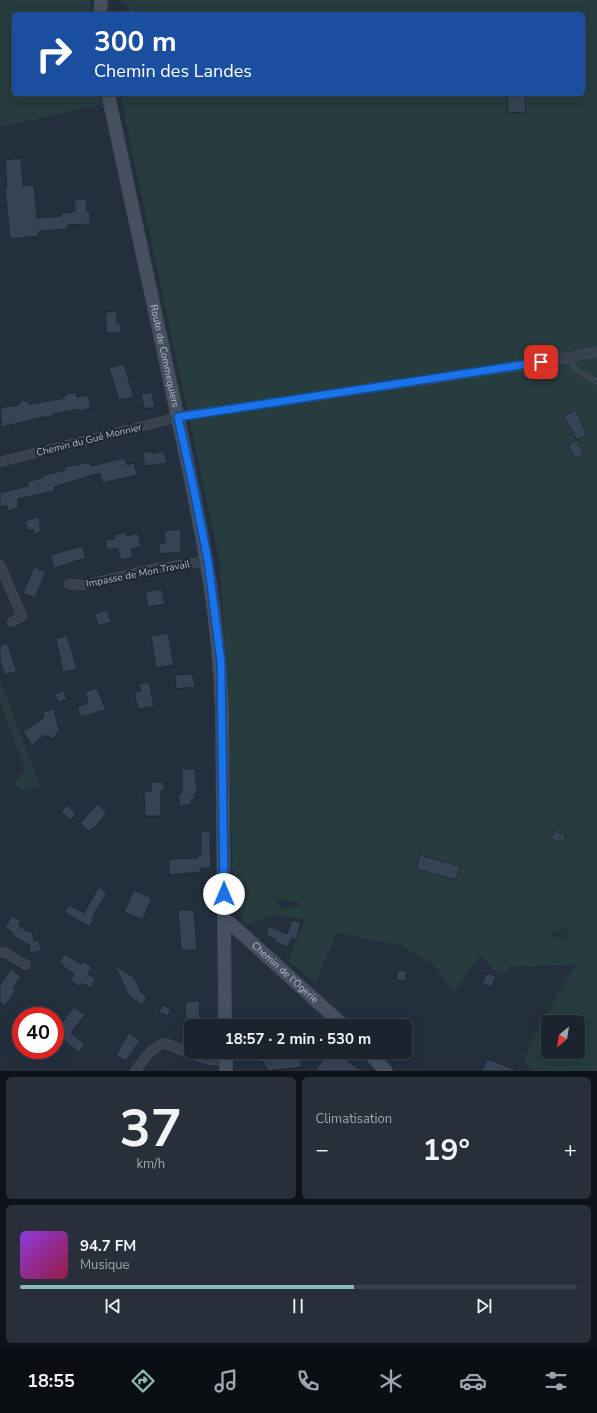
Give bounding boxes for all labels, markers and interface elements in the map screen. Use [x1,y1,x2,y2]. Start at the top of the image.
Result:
text: 300 m [94,23,177,61]
icon: right [28,28,80,80]
text: Chemin des Landes [94,59,252,83]
street label: Route de Commequiers [146,303,183,409]
pin [524,345,558,379]
icon: arrive [530,351,552,373]
street label: Chemin du Gué Monnier [35,420,144,460]
street label: Impasse de Mon Travail [85,557,191,591]
position arrow [203,873,245,915]
street label: Chemin de l'Ogerie [248,939,321,1006]
speed limit sign: 40 [12,1007,64,1059]
north arrow [541,1015,585,1059]
map controls [541,1015,585,1059]
text: 18:57 · 2 min · 530 m [225,1029,371,1049]
text: 37 [120,1093,182,1164]
text: Climatisation [316,1110,392,1128]
text: 19° [423,1130,470,1171]
text: − [316,1135,329,1165]
text: + [564,1135,577,1165]
text: km/h [136,1155,165,1173]
text: 94.7 FM [80,1236,136,1256]
text: Musique [80,1256,129,1274]
icon: previous [102,1295,124,1317]
icon: pause [287,1295,309,1317]
icon: next [473,1295,495,1317]
icon: directions [129,1367,157,1395]
icon: music [212,1367,240,1395]
icon: phone [294,1367,322,1395]
icon: climate [377,1367,405,1395]
icon: car [459,1367,487,1395]
icon: filters [542,1367,570,1395]
text: 18:55 [27,1369,75,1393]

